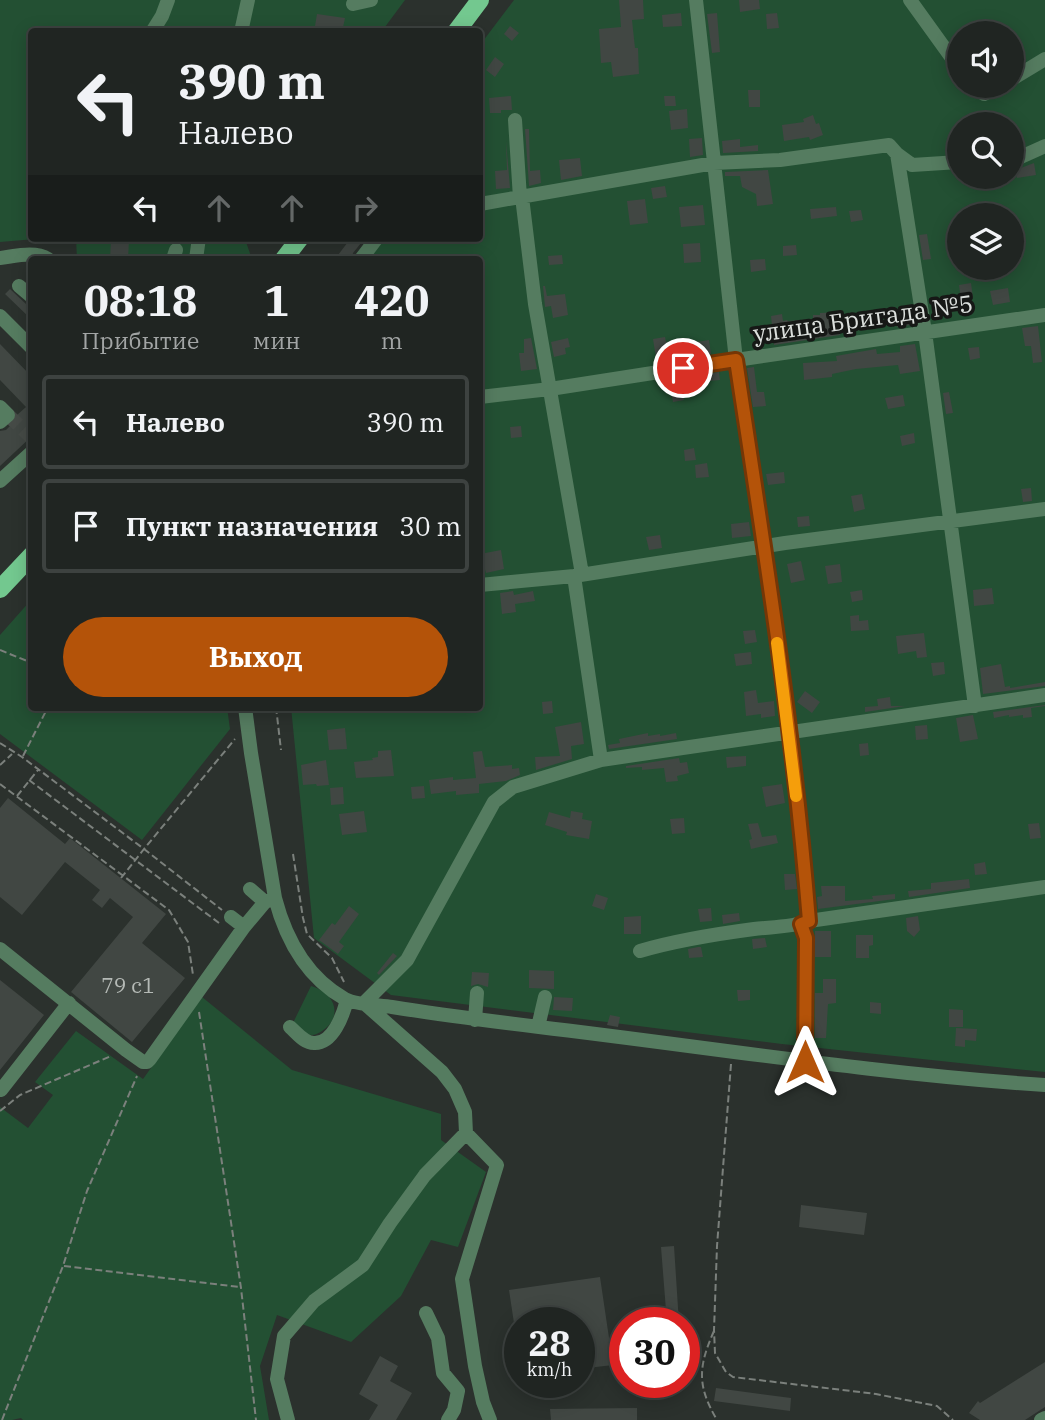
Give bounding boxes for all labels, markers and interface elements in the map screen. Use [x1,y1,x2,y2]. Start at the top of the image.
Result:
map controls [947,21,1024,280]
button: sound [947,21,1024,98]
text: 390 m [178,49,325,112]
icon: left [63,56,154,147]
text: Налево [178,111,294,153]
button: search [947,112,1024,189]
icon: left [127,189,165,227]
icon: ahead [200,189,238,227]
icon: ahead [273,189,311,227]
icon: right [346,189,384,227]
button: layers [947,203,1024,280]
text: 08:18 [84,273,197,328]
text: 1 [264,273,289,328]
text: 420 [354,273,430,328]
street label: улица Бригада №5 [751,287,975,349]
text: Прибытие [81,325,199,355]
text: мин [253,325,301,355]
text: m [381,325,403,355]
pin [653,338,713,398]
icon: arrive [664,349,702,387]
icon: left [67,403,105,441]
text: Налево [126,405,225,439]
text: 390 m [366,405,444,439]
icon: arrive [67,507,105,545]
text: Пункт назначения [126,509,378,543]
text: 30 m [399,509,461,543]
button: Выход [63,617,448,697]
house number: 79 с1 [101,971,155,999]
position arrow [768,1025,842,1099]
speed limit sign: 30 [609,1307,700,1398]
text: 28 [528,1320,571,1366]
text: km/h [527,1358,572,1381]

